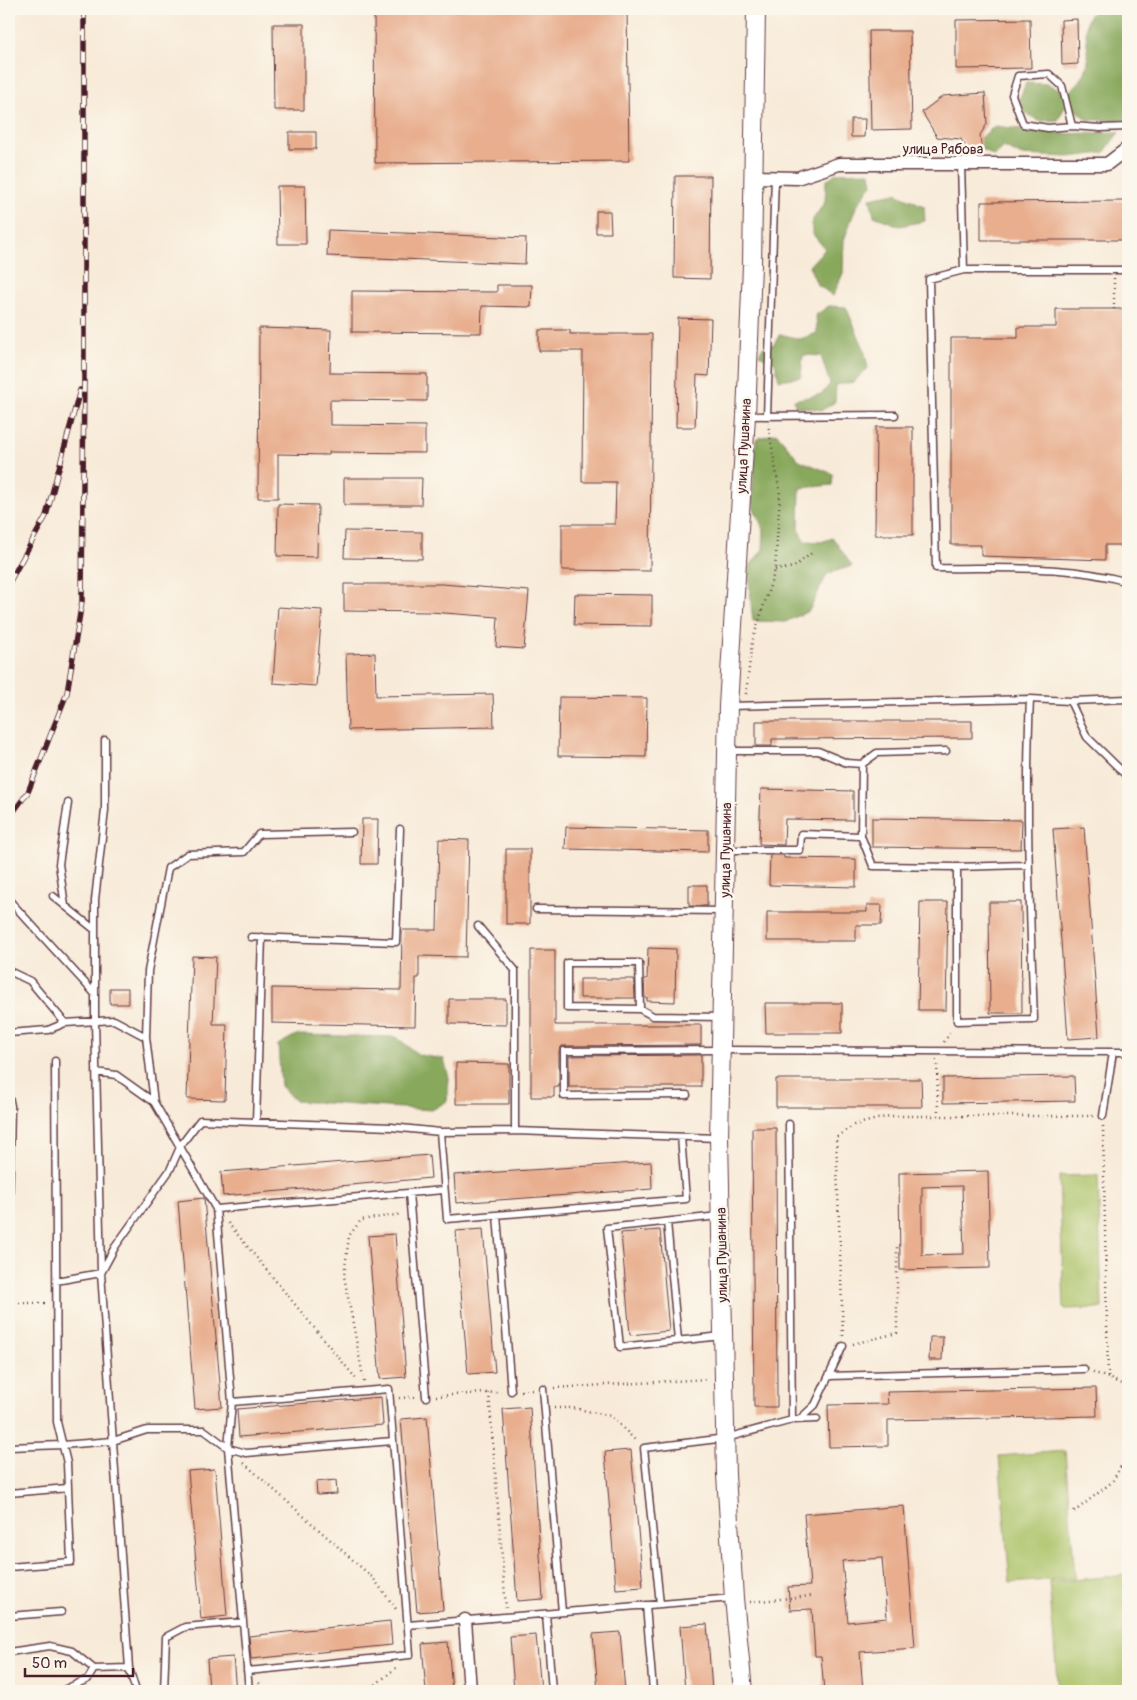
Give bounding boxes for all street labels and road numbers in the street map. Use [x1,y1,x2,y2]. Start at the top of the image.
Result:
street label: улица Рябова [902,141,983,158]
street label: улица Пушанина [733,398,755,495]
street label: улица Пушанина [717,802,735,899]
street label: улица Пушанина [713,1207,731,1304]

